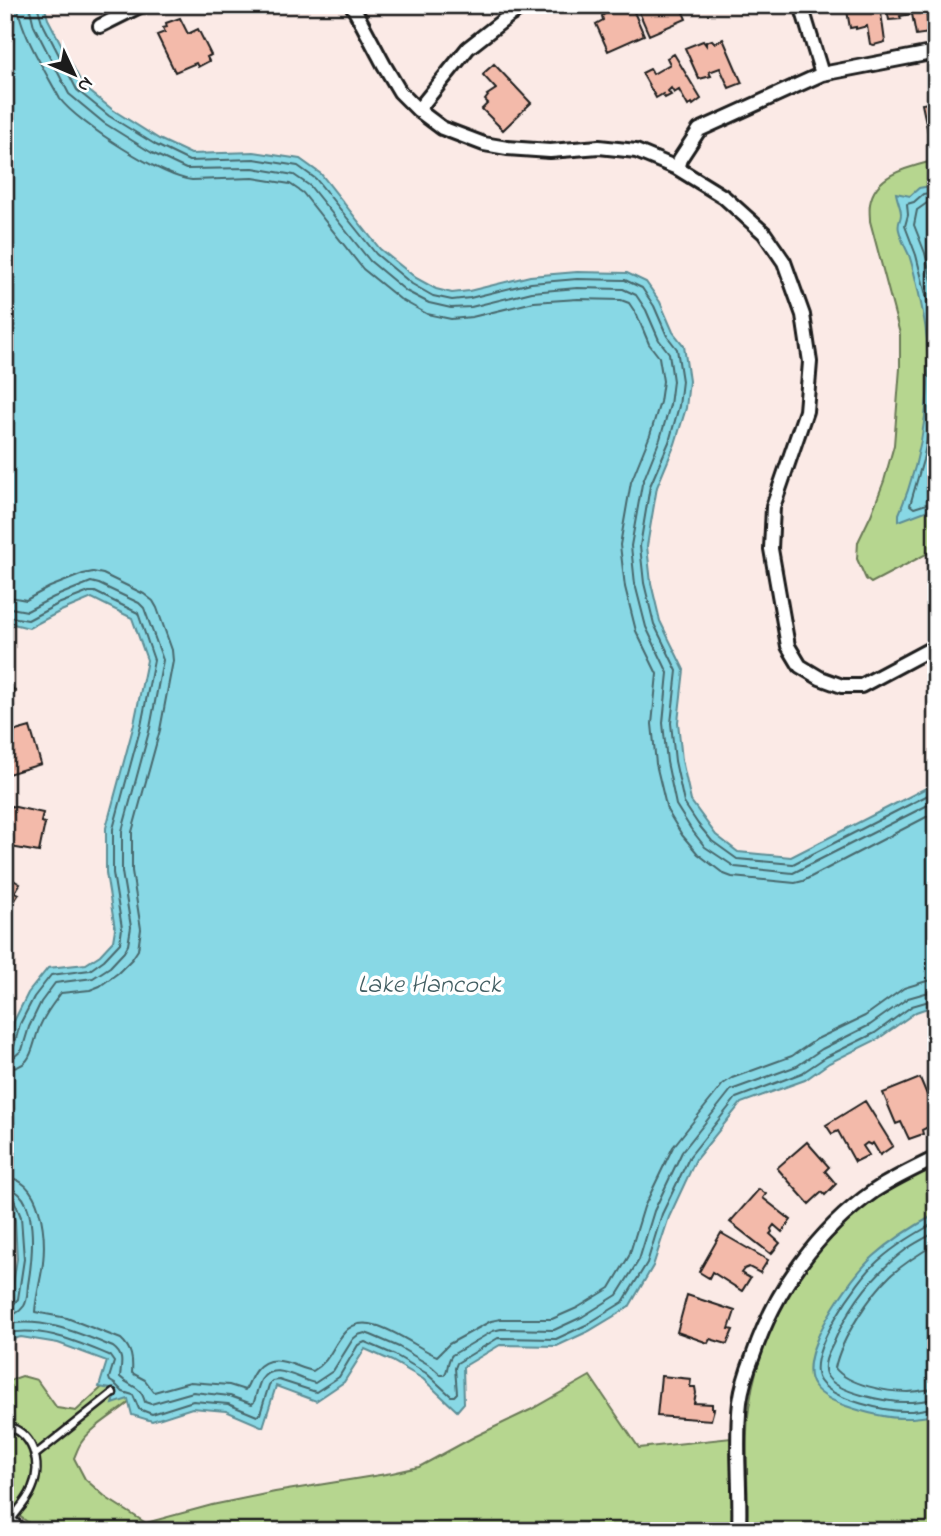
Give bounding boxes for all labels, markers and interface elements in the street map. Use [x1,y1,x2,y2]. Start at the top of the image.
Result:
north arrow [38,38,108,108]
text: N [70,70,99,98]
water label: Lake Hancock [357,967,502,1005]

